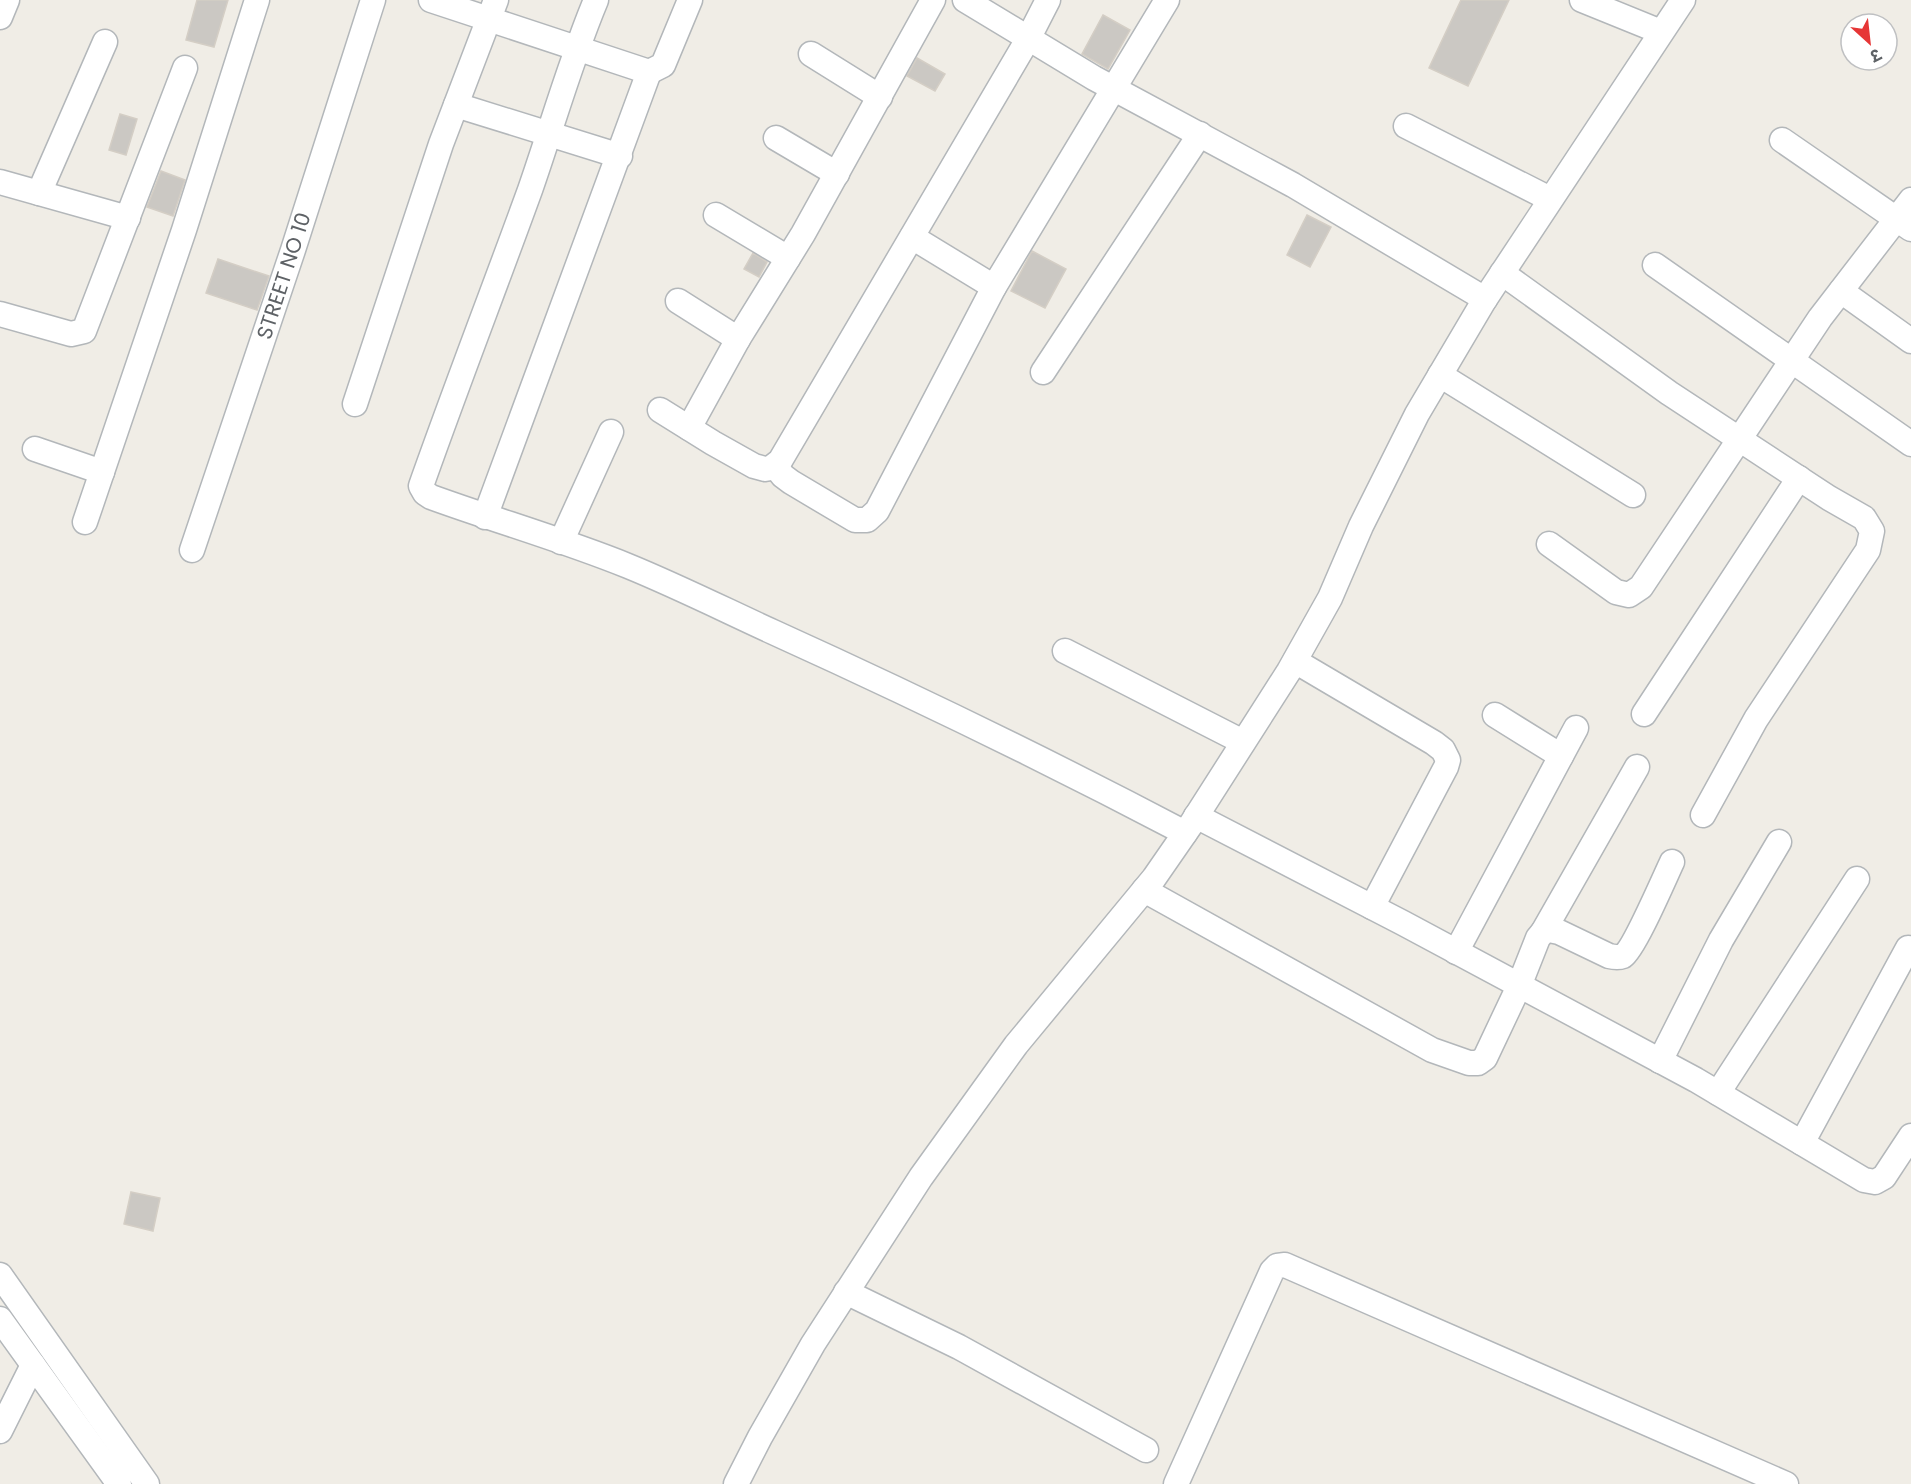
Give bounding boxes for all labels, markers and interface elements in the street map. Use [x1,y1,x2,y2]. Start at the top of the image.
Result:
north arrow [1839,12,1899,72]
text: उ [1865,42,1886,68]
street label: STREET NO 10 [249,209,318,343]

